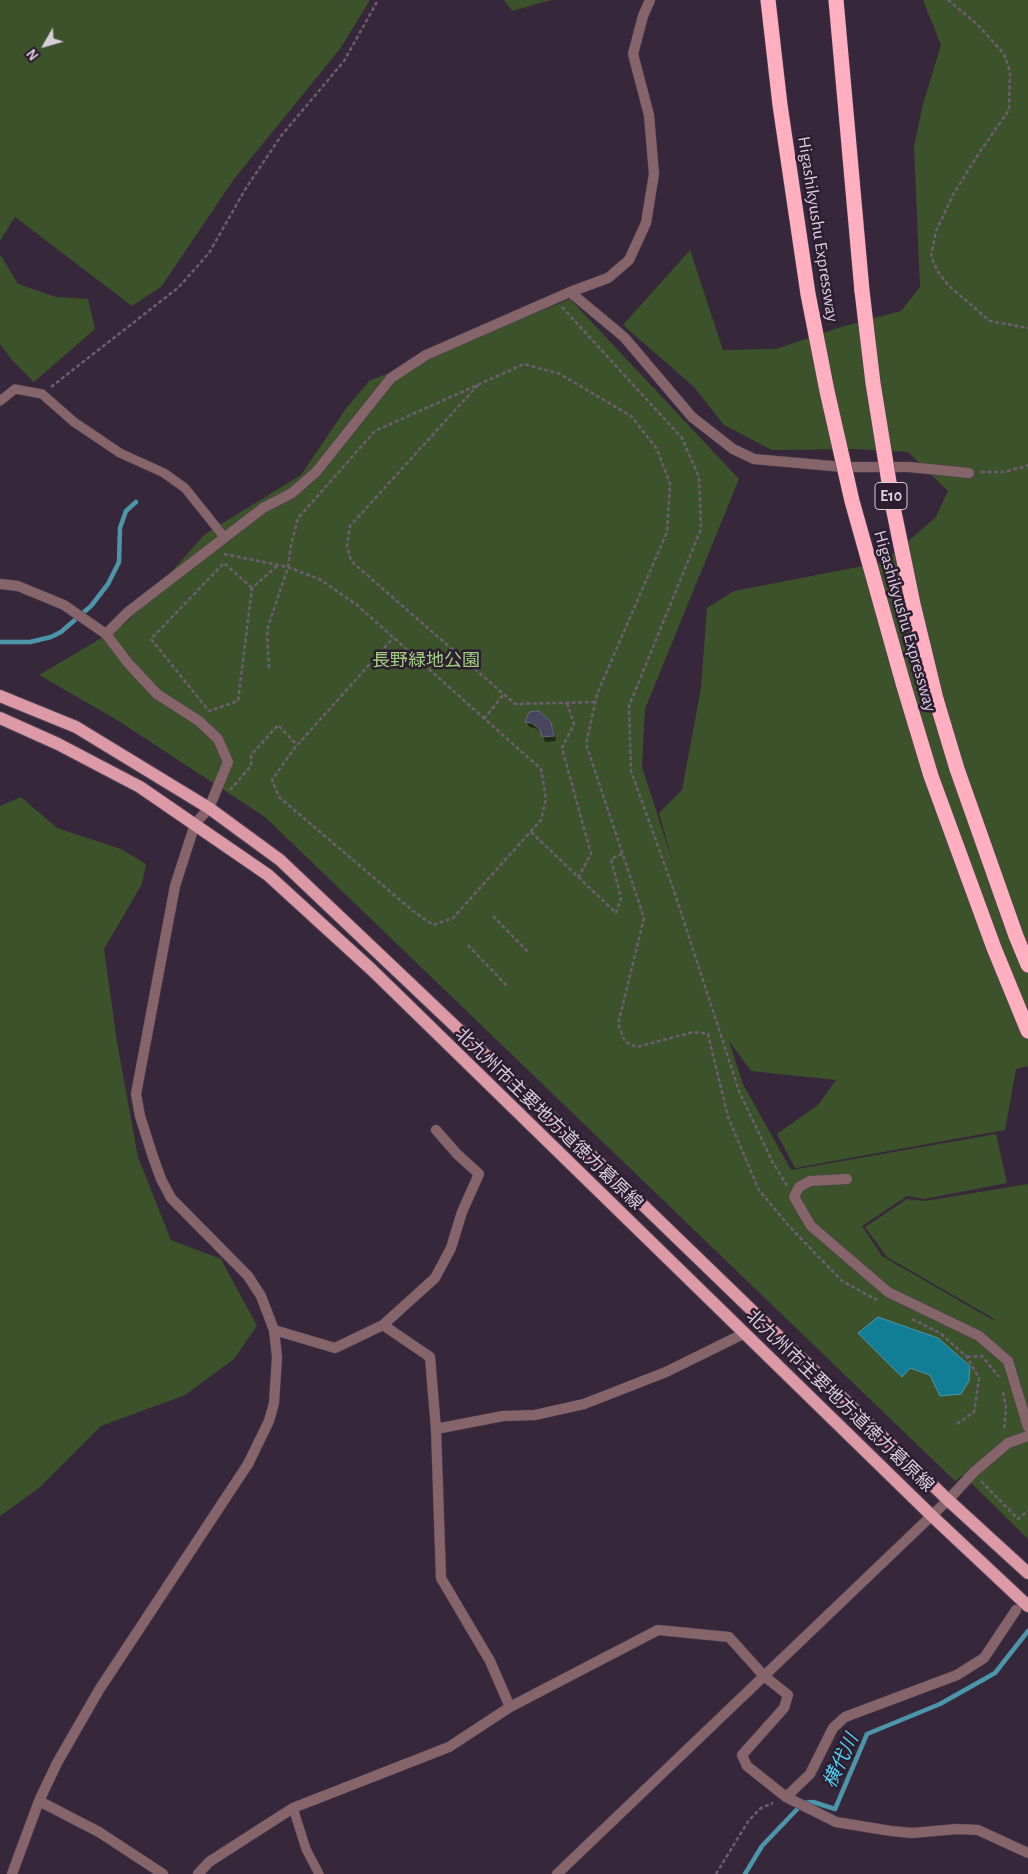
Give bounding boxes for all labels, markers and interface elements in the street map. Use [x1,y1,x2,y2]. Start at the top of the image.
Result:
north arrow [20,20,70,70]
text: N [25,46,42,62]
street label: Higashikyushu Expressway [793,135,843,323]
road number: E10 [875,482,907,510]
street label: Higashikyushu Expressway [869,528,941,714]
park label: 長野緑地公園 [372,650,480,672]
street label: 北九州市主要地方道徳力葛原線 [451,1024,647,1214]
street label: 北九州市主要地方道徳力葛原線 [742,1306,938,1496]
water label: 横代川 [819,1730,863,1792]

